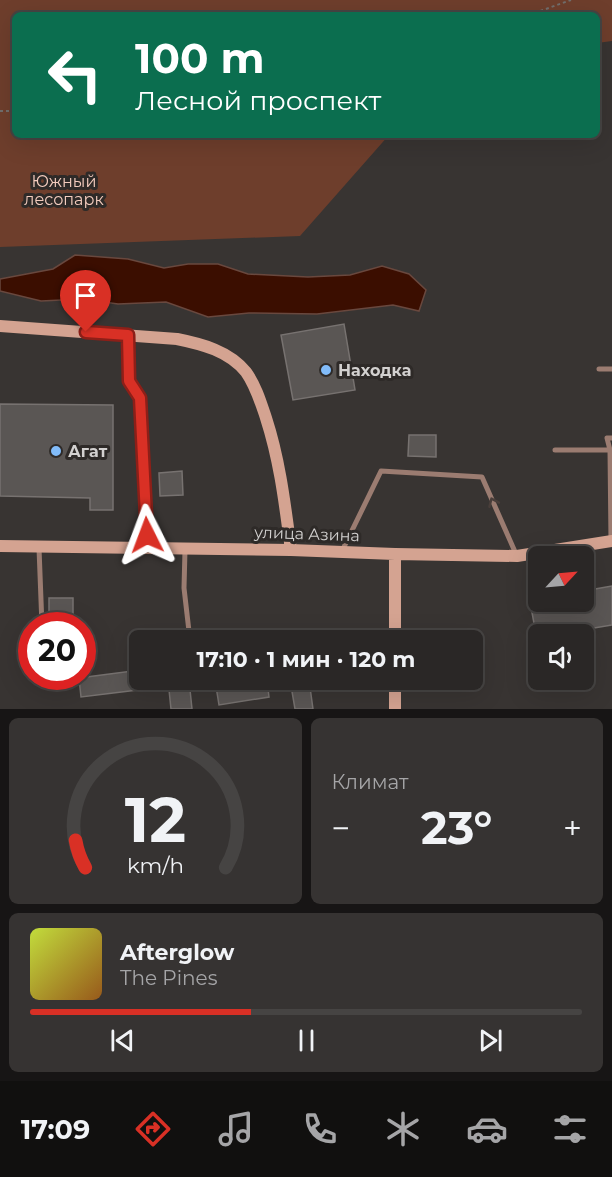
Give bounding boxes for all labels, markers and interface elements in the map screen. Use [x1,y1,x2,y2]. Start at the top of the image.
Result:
text: 100 m [135,32,264,84]
icon: left [36,36,114,114]
text: Лесной проспект [135,84,381,117]
park label: Южный лесопарк [24,172,104,209]
pin [60,270,111,332]
icon: arrive [69,279,102,312]
place label: Находка [338,361,411,380]
marker: Находка [319,363,333,377]
place label: Агат [68,442,108,461]
marker: Агат [49,444,63,458]
one-way arrow [488,498,500,509]
position arrow [115,503,179,567]
street label: улица Азина [253,523,360,545]
north arrow [528,546,594,612]
map controls [528,546,594,690]
speed limit sign: 20 [18,612,96,690]
button: sound [528,624,594,690]
text: 17:10 · 1 мин · 120 m [197,646,415,673]
text: Климат [332,770,409,794]
text: 12 [125,782,186,858]
text: 23° [421,800,492,855]
text: − [332,808,350,848]
text: + [563,808,582,848]
text: km/h [127,852,184,878]
text: Afterglow [120,939,234,966]
text: The Pines [120,966,217,990]
icon: previous [106,1024,139,1057]
icon: pause [290,1024,323,1057]
icon: next [474,1024,507,1057]
icon: directions [132,1108,174,1150]
icon: music [215,1108,257,1150]
icon: phone [299,1108,341,1150]
icon: climate [382,1108,424,1150]
icon: car [466,1108,508,1150]
icon: filters [549,1108,591,1150]
text: 17:09 [21,1113,90,1146]

